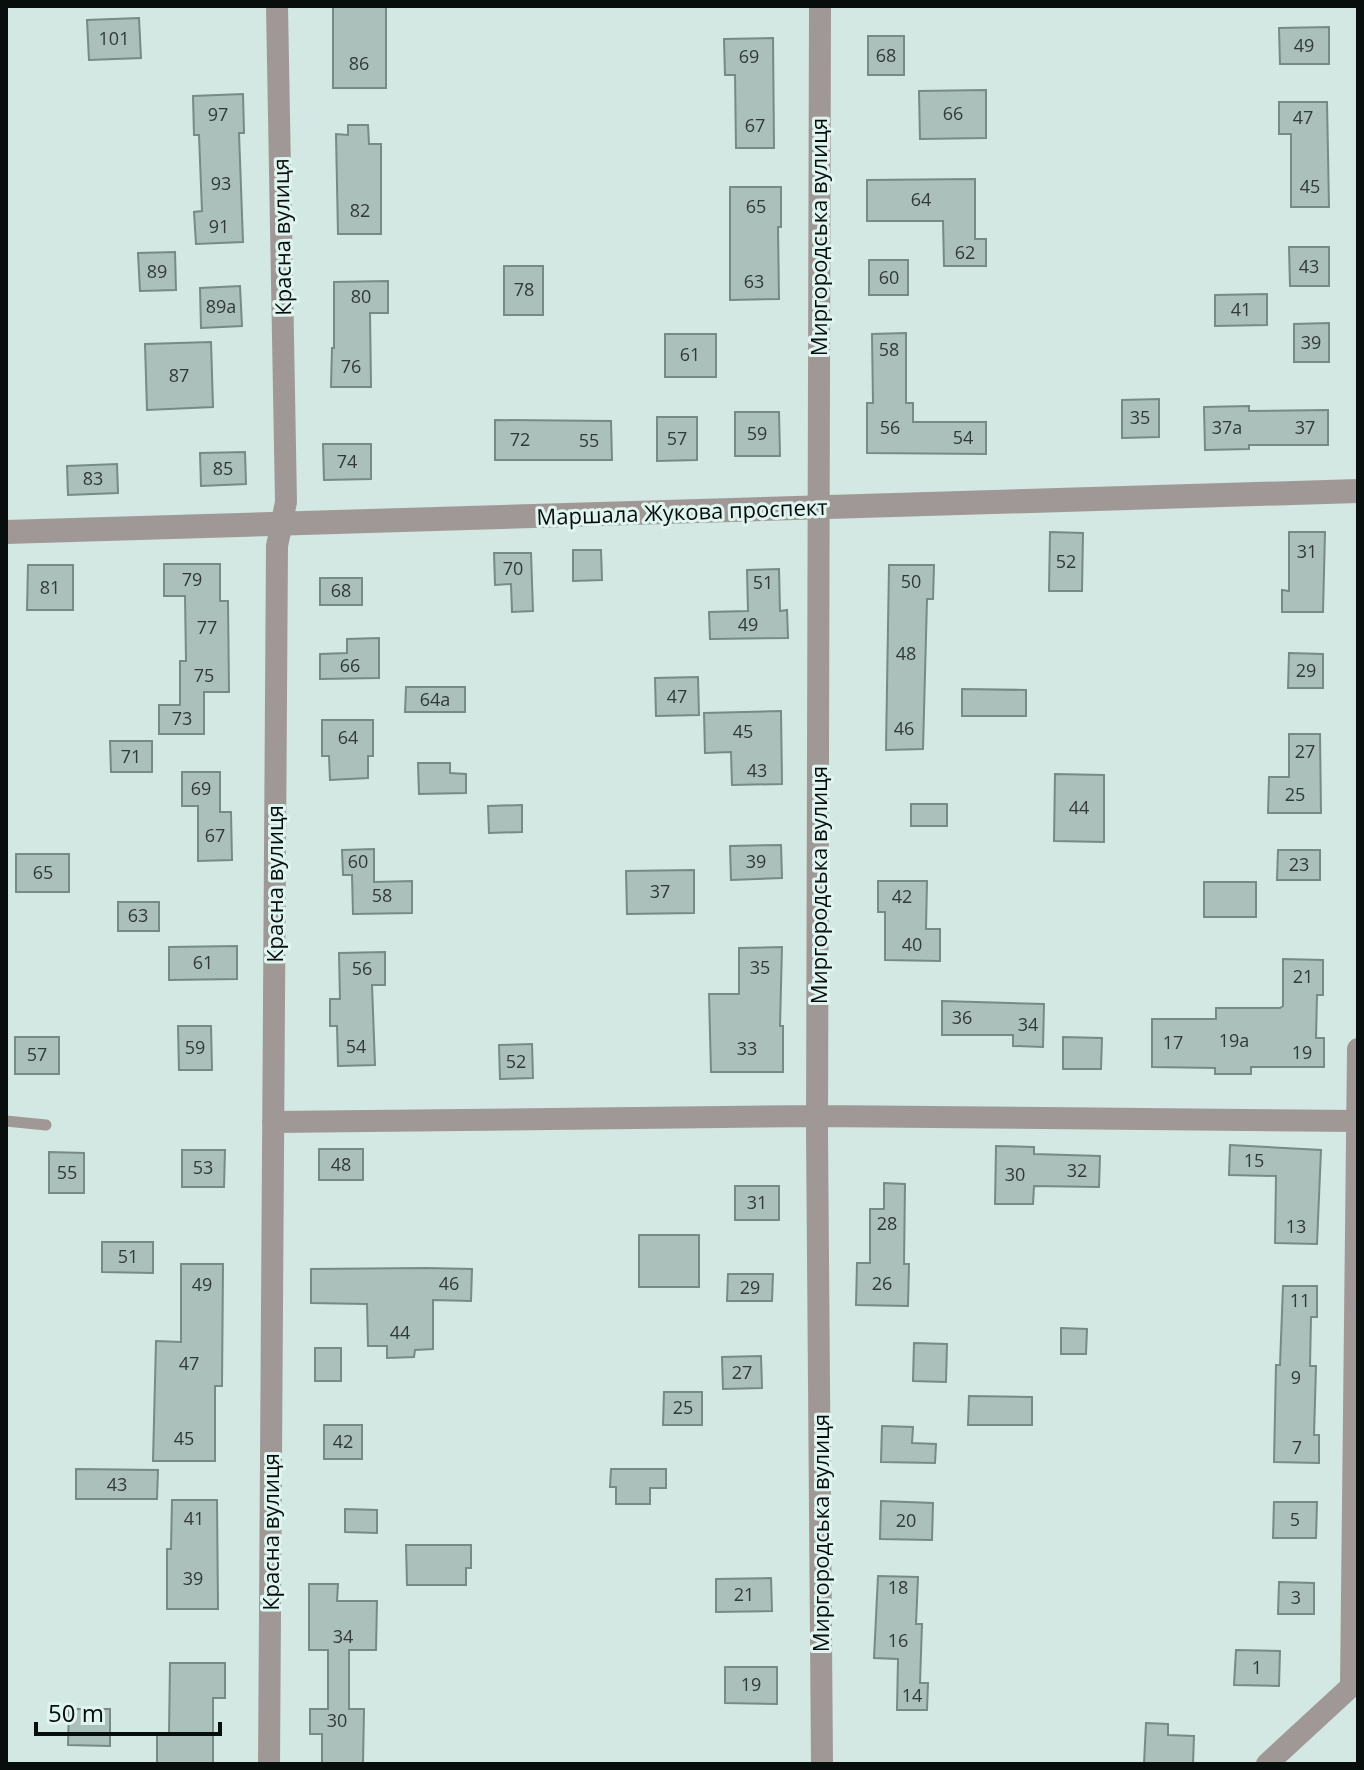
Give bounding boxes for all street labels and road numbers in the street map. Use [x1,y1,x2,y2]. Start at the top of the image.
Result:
street label: Миргородська вулиця [803,118,833,356]
street label: Красна вулиця [265,158,297,316]
street label: Маршала Жукова проспект [536,491,828,531]
street label: Миргородська вулиця [803,766,833,1004]
street label: Красна вулиця [259,805,289,963]
street label: Миргородська вулиця [805,1414,835,1652]
street label: Красна вулиця [255,1453,285,1611]

